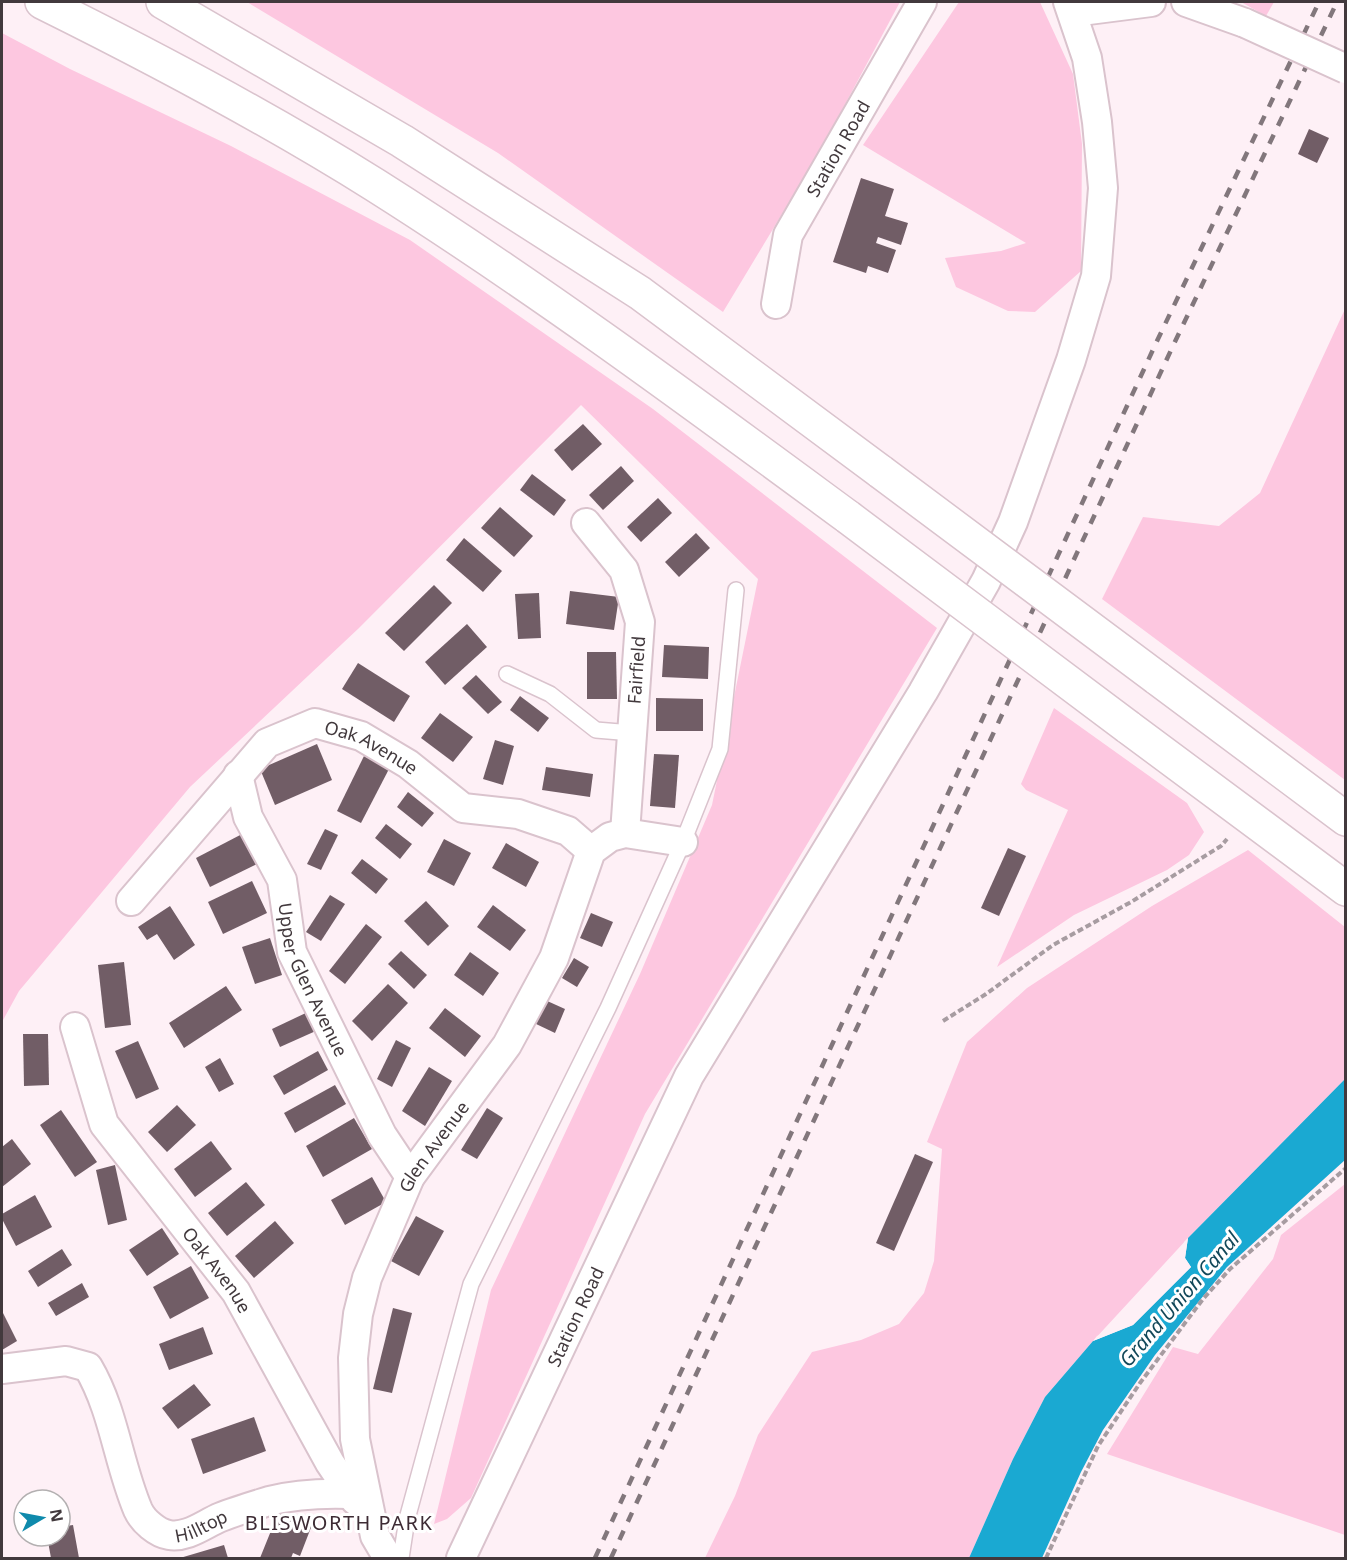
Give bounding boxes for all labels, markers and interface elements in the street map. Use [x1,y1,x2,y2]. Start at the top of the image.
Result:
street label: Station Road [801,96,875,201]
street label: Fairfield [622,635,650,705]
street label: Oak Avenue [322,714,423,780]
street label: Upper Glen Avenue [273,901,353,1060]
street label: Glen Avenue [393,1096,474,1196]
street label: Oak Avenue [177,1222,257,1317]
water label: Grand Union Canal [1113,1225,1246,1372]
street label: Station Road [541,1263,609,1370]
north arrow [12,1488,72,1548]
street label: Hilltop [173,1504,231,1548]
text: N [45,1507,69,1524]
district label: BLISWORTH PARK [245,1509,433,1536]

